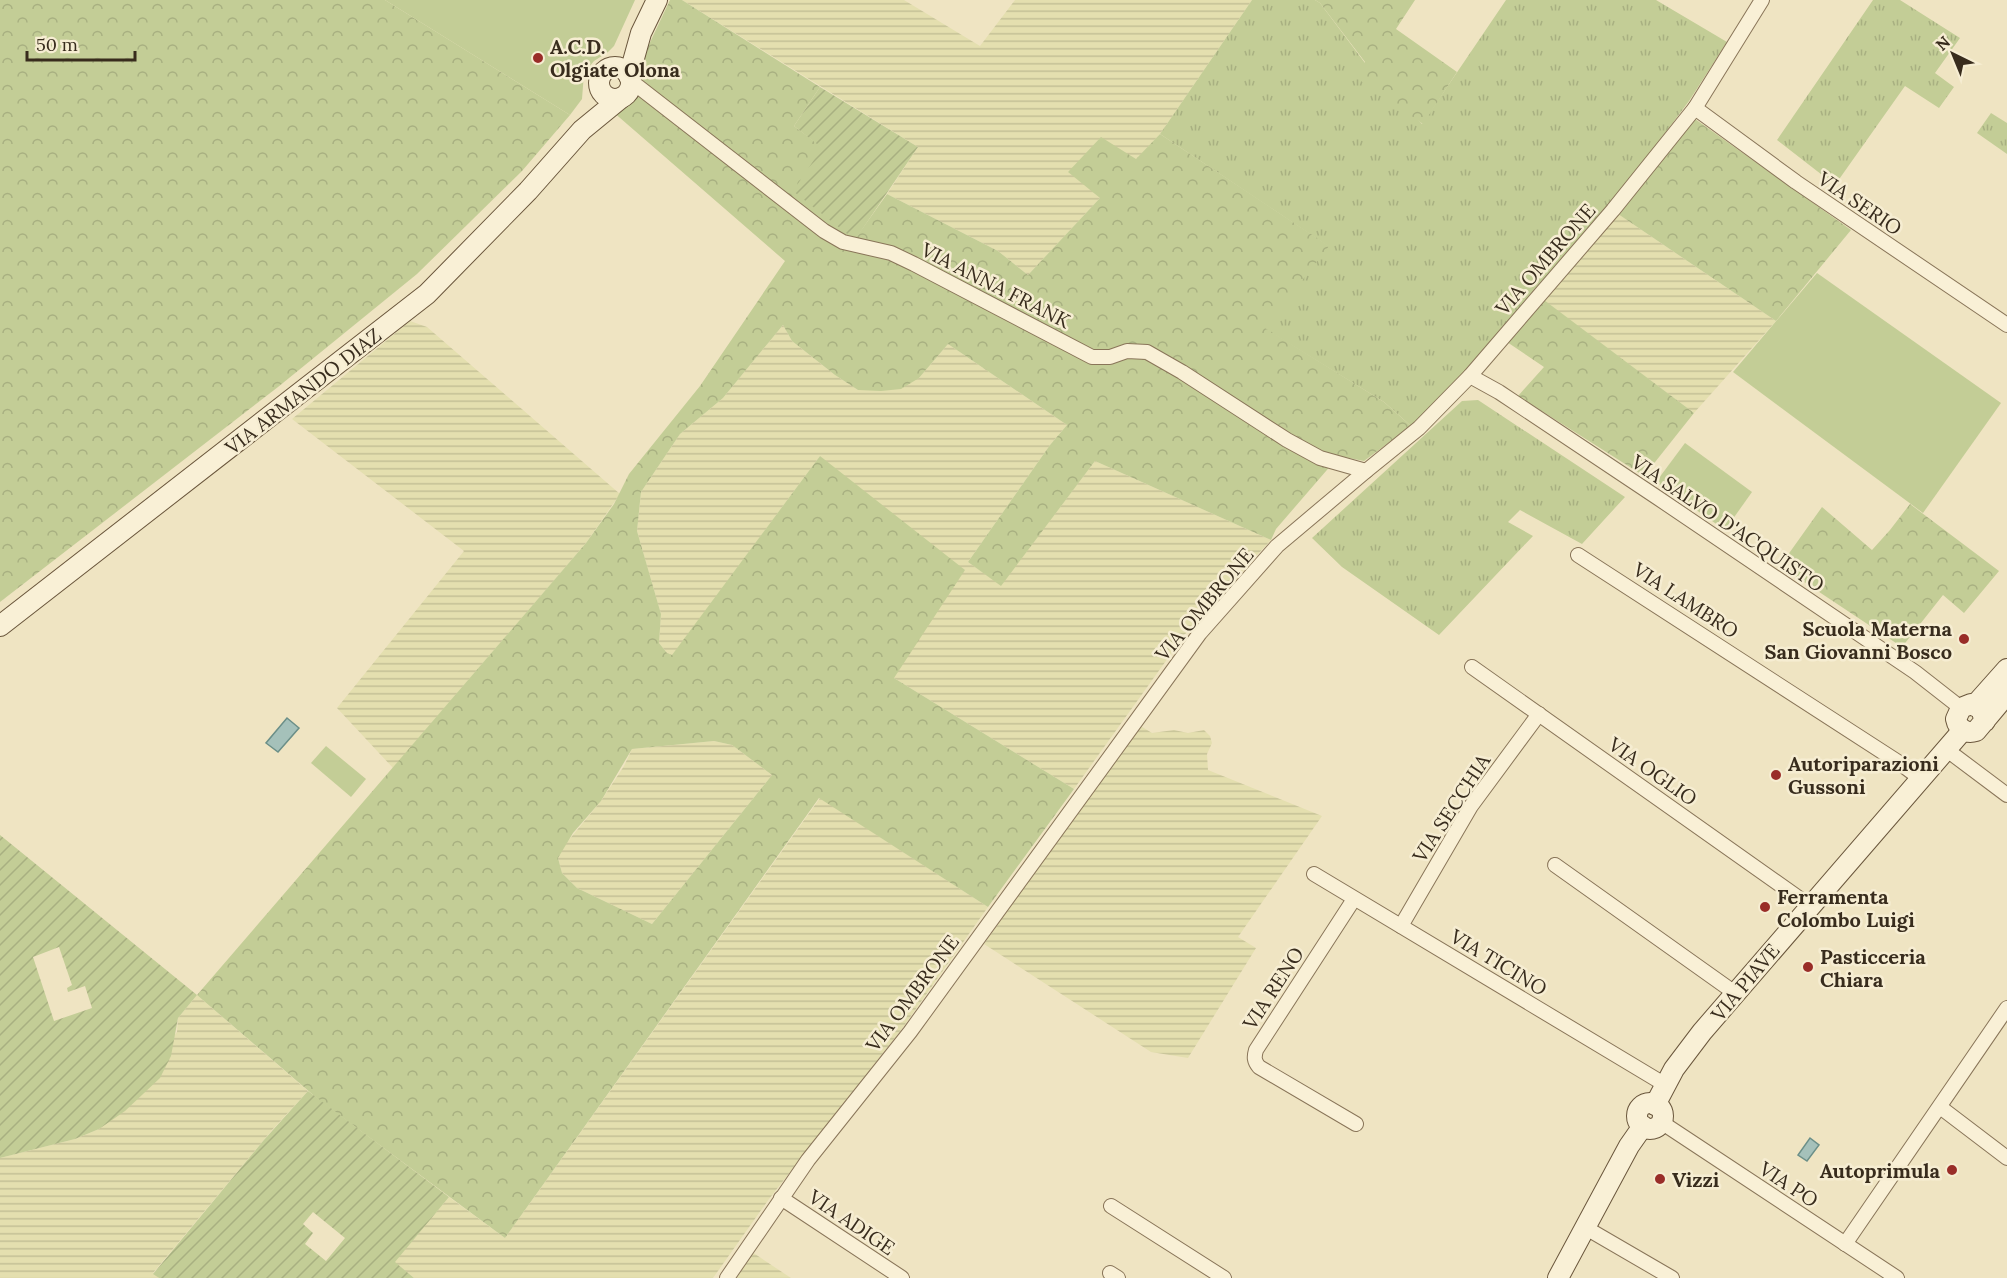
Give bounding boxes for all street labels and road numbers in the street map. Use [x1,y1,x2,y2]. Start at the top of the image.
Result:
street label: VIA SERIO [1812,165,1907,240]
street label: VIA OMBRONE [1489,198,1600,321]
street label: VIA ANNA FRANK [916,236,1075,334]
street label: VIA ARMANDO DIAZ [219,322,386,460]
street label: VIA SALVO D'ACQUISTO [1626,448,1829,597]
street label: VIA OMBRONE [1149,542,1259,666]
street label: VIA LAMBRO [1628,556,1744,643]
street label: VIA OGLIO [1603,731,1702,811]
street label: VIA SECCHIA [1406,749,1496,868]
street label: VIA TICINO [1445,923,1552,1001]
street label: VIA OMBRONE [859,930,964,1057]
street label: VIA PIAVE [1705,938,1785,1027]
street label: VIA RENO [1236,942,1309,1035]
street label: VIA PO [1754,1155,1823,1212]
street label: VIA ADIGE [803,1183,900,1260]

